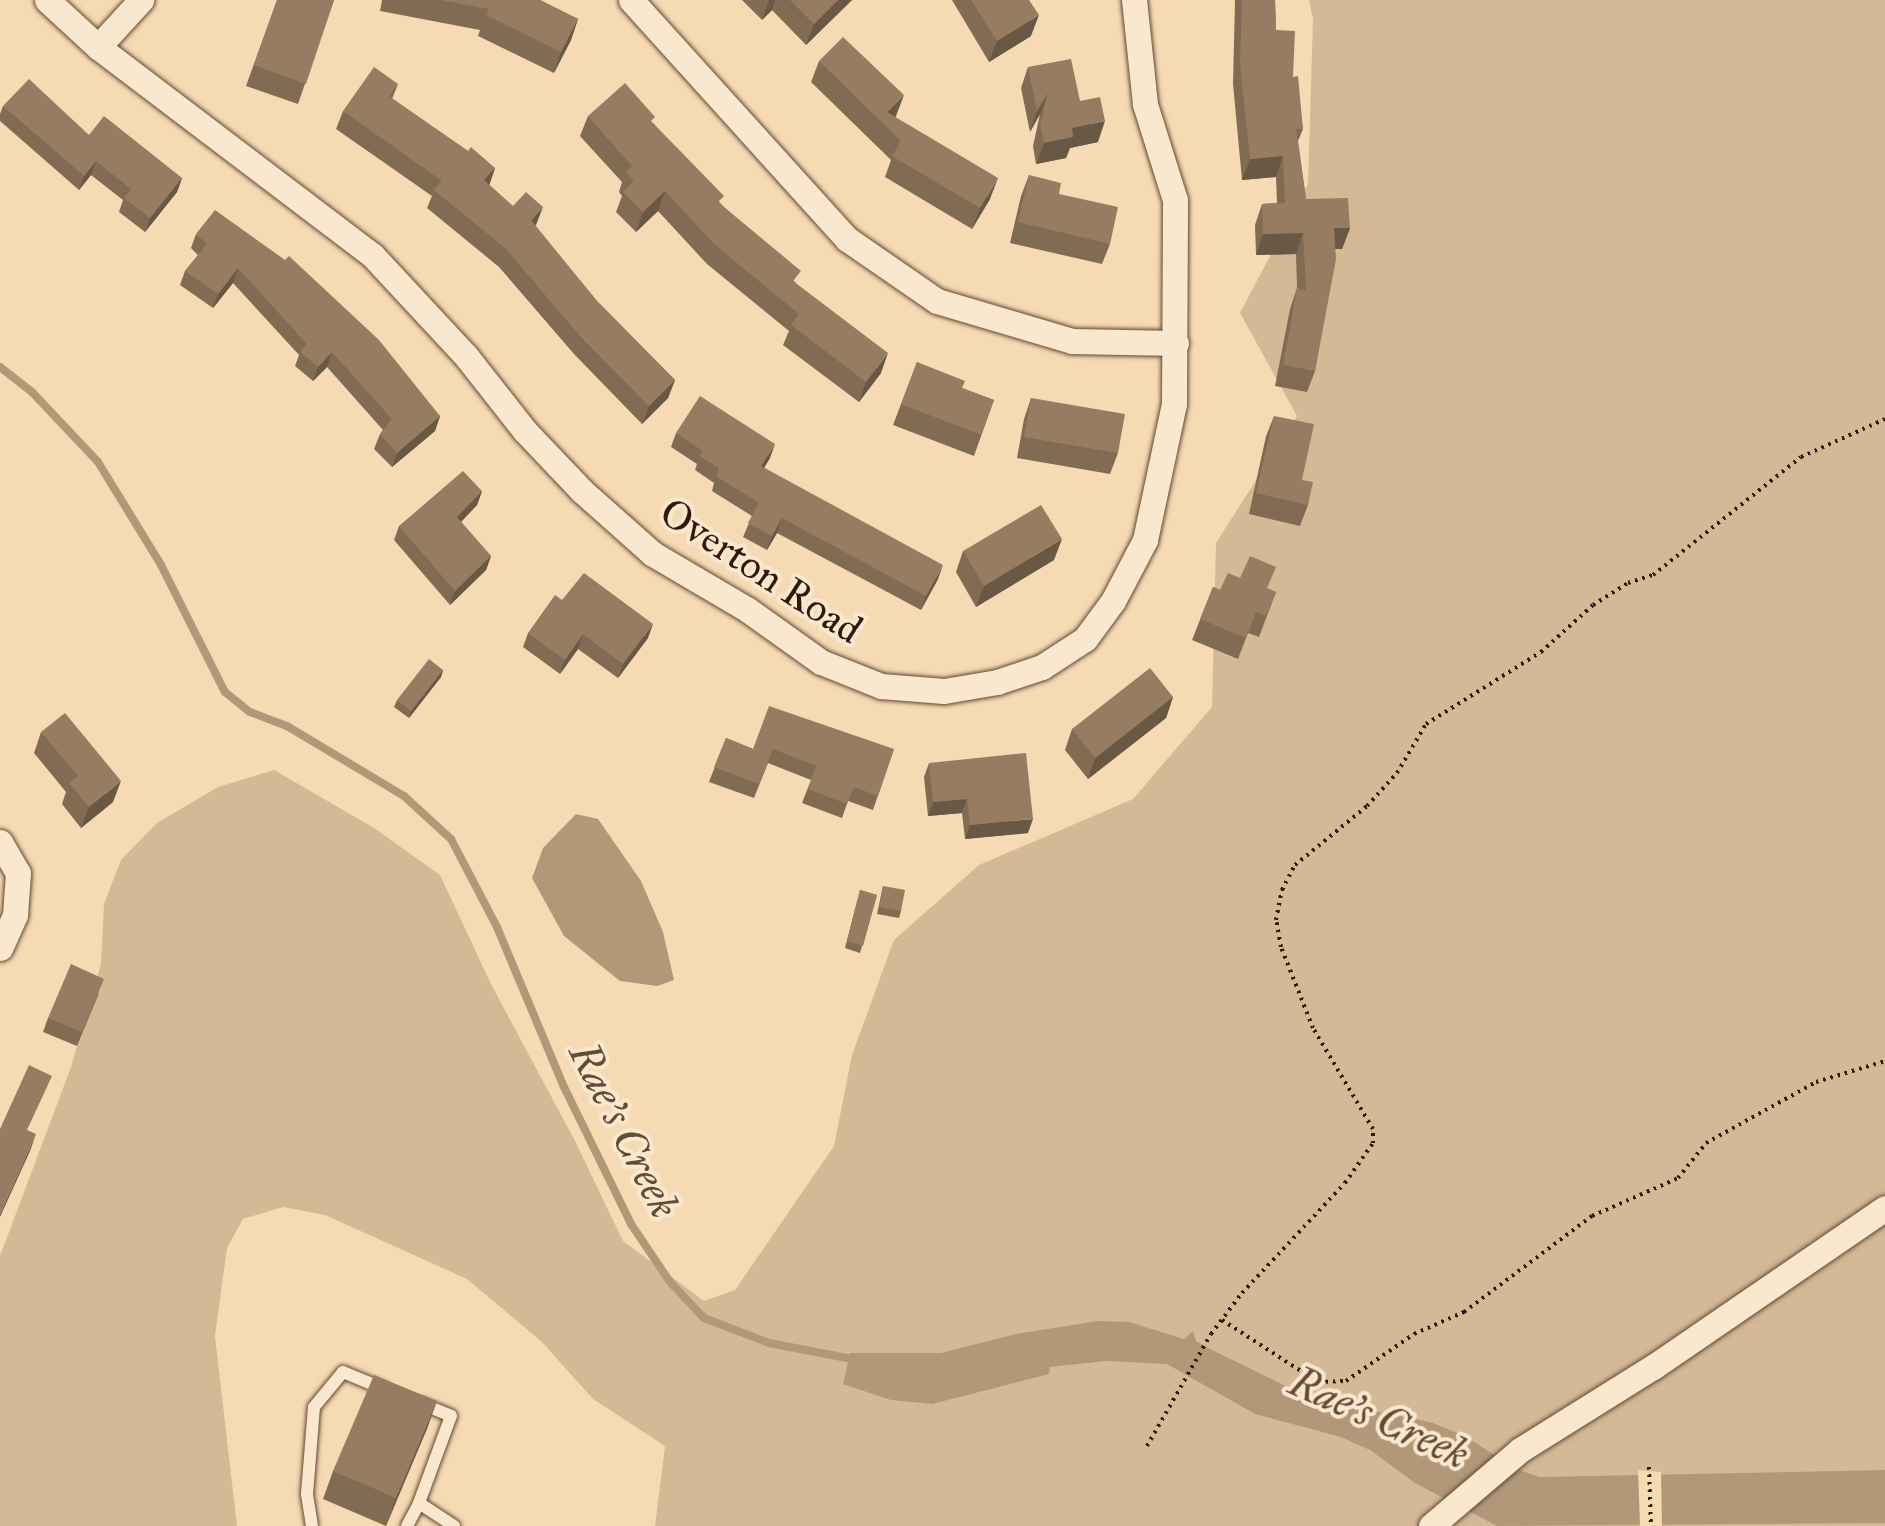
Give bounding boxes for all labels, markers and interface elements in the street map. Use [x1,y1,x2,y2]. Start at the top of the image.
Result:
street label: Overton Road [651,488,871,654]
water label: Rae's Creek [558,1034,690,1226]
water label: Rae's Creek [1282,1356,1476,1480]

